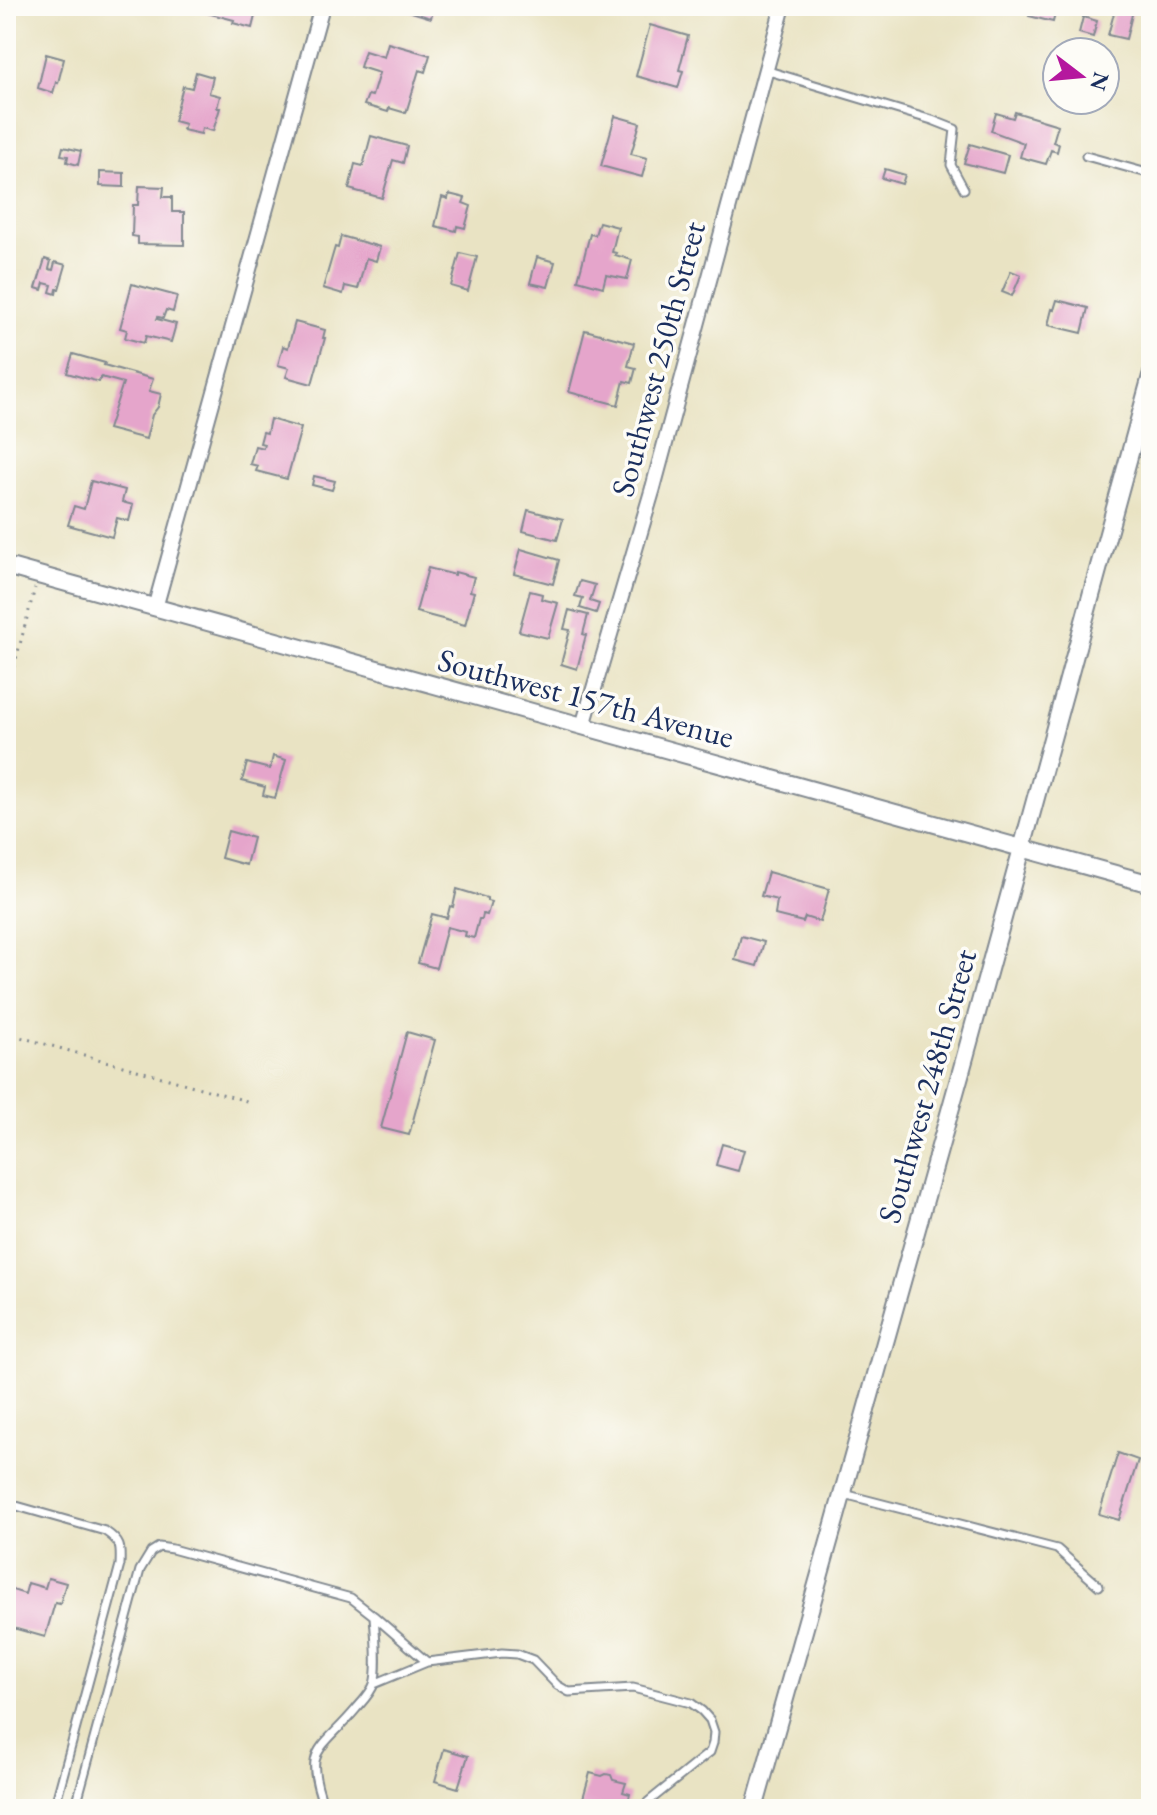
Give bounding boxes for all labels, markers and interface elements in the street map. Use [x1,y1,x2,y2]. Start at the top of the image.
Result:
north arrow [1041,36,1121,116]
text: N [1083,69,1116,94]
street label: Southwest 250th Street [601,217,715,501]
street label: Southwest 157th Avenue [433,638,739,758]
street label: Southwest 248th Street [868,944,986,1228]

